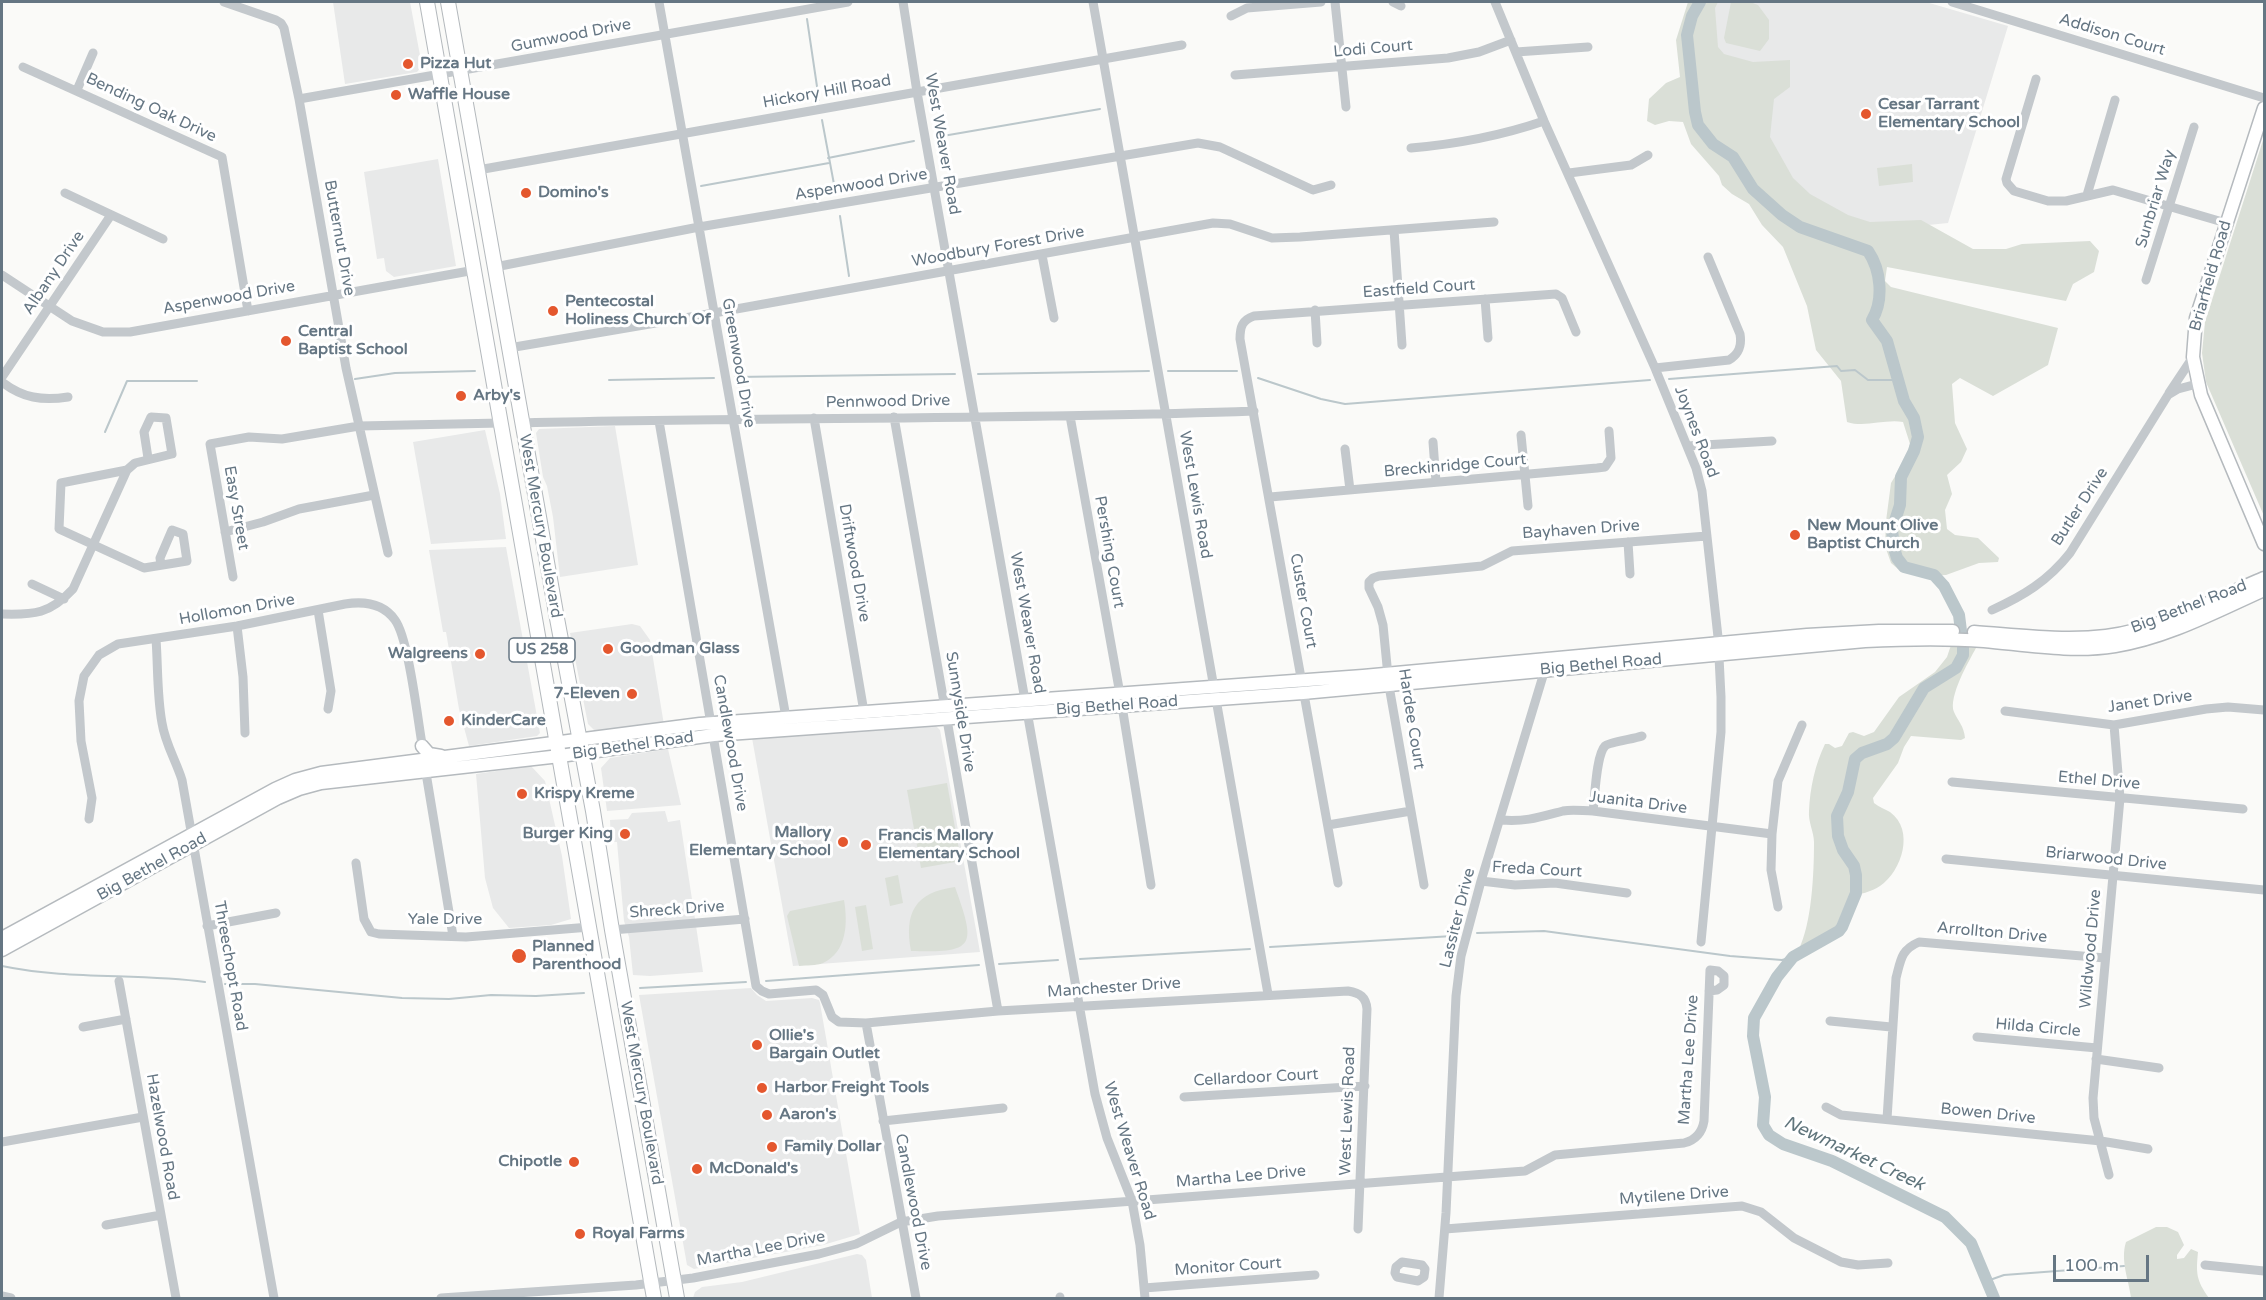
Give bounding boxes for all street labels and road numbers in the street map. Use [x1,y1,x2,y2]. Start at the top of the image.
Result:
street label: Addison Court [2057,10,2167,60]
street label: Gumwood Drive [509,15,633,57]
street label: Lodi Court [1332,36,1414,62]
street label: Bending Oak Drive [83,69,219,147]
street label: Hickory Hill Road [761,71,893,113]
street label: West Weaver Road [920,72,964,216]
street label: Sunbriar Way [2132,148,2180,250]
street label: Aspenwood Drive [793,165,929,205]
street label: Butternut Drive [319,179,359,297]
street label: Briarfield Road [2186,219,2236,333]
street label: Woodbury Forest Drive [910,222,1086,272]
street label: Albany Drive [19,228,89,318]
street label: Eastfield Court [1362,275,1476,303]
street label: Aspenwood Drive [161,277,297,319]
street label: Greenwood Drive [717,297,759,429]
street label: Joynes Road [1670,384,1722,480]
street label: Pennwood Drive [826,391,950,413]
street label: West Lewis Road [1174,430,1216,560]
street label: West Mercury Boulevard [514,432,566,620]
street label: Breckinridge Court [1383,450,1527,482]
street label: Easy Street [219,464,253,552]
street label: Butler Drive [2048,464,2112,550]
street label: Pershing Court [1090,494,1128,610]
street label: Driftwood Drive [834,502,874,624]
street label: Bayhaven Drive [1522,516,1640,544]
street label: West Weaver Road [1005,551,1049,695]
street label: Custer Court [1285,552,1321,650]
street label: Big Bethel Road [2128,576,2250,638]
street label: Hollomon Drive [178,590,296,630]
road number: US 258 [509,638,575,662]
street label: Sunnyside Drive [941,650,979,774]
street label: Big Bethel Road [1539,650,1663,680]
street label: Hardee Court [1394,667,1428,771]
street label: Candlewood Drive [709,673,751,813]
street label: Janet Drive [2107,687,2193,717]
street label: Big Bethel Road [1055,692,1179,720]
street label: Big Bethel Road [571,728,695,764]
street label: Ethel Drive [2057,768,2141,794]
street label: Juanita Drive [1588,787,1688,819]
street label: Big Bethel Road [94,829,210,905]
street label: Briarwood Drive [2044,843,2168,875]
street label: Freda Court [1492,858,1582,882]
street label: Lassiter Drive [1436,866,1480,970]
street label: Wildwood Drive [2076,889,2106,1009]
street label: Shreck Drive [629,897,725,923]
street label: Threechopt Road [209,899,251,1033]
street label: Yale Drive [408,910,482,930]
street label: Arrollton Drive [1936,919,2048,947]
street label: Manchester Drive [1047,974,1181,1002]
street label: Martha Lee Drive [1675,994,1703,1126]
street label: West Mercury Boulevard [615,999,667,1187]
street label: Hilda Circle [1994,1015,2082,1041]
street label: West Lewis Road [1336,1046,1360,1176]
street label: Cellardoor Court [1193,1065,1319,1091]
street label: Hazelwood Road [141,1072,183,1202]
street label: West Weaver Road [1099,1079,1159,1223]
street label: Bowen Drive [1939,1099,2037,1129]
street label: Candlewood Drive [890,1132,936,1272]
street label: Martha Lee Drive [1175,1162,1307,1192]
street label: Mytilene Drive [1619,1183,1729,1209]
street label: Martha Lee Drive [695,1227,827,1271]
street label: Monitor Court [1174,1254,1282,1280]

